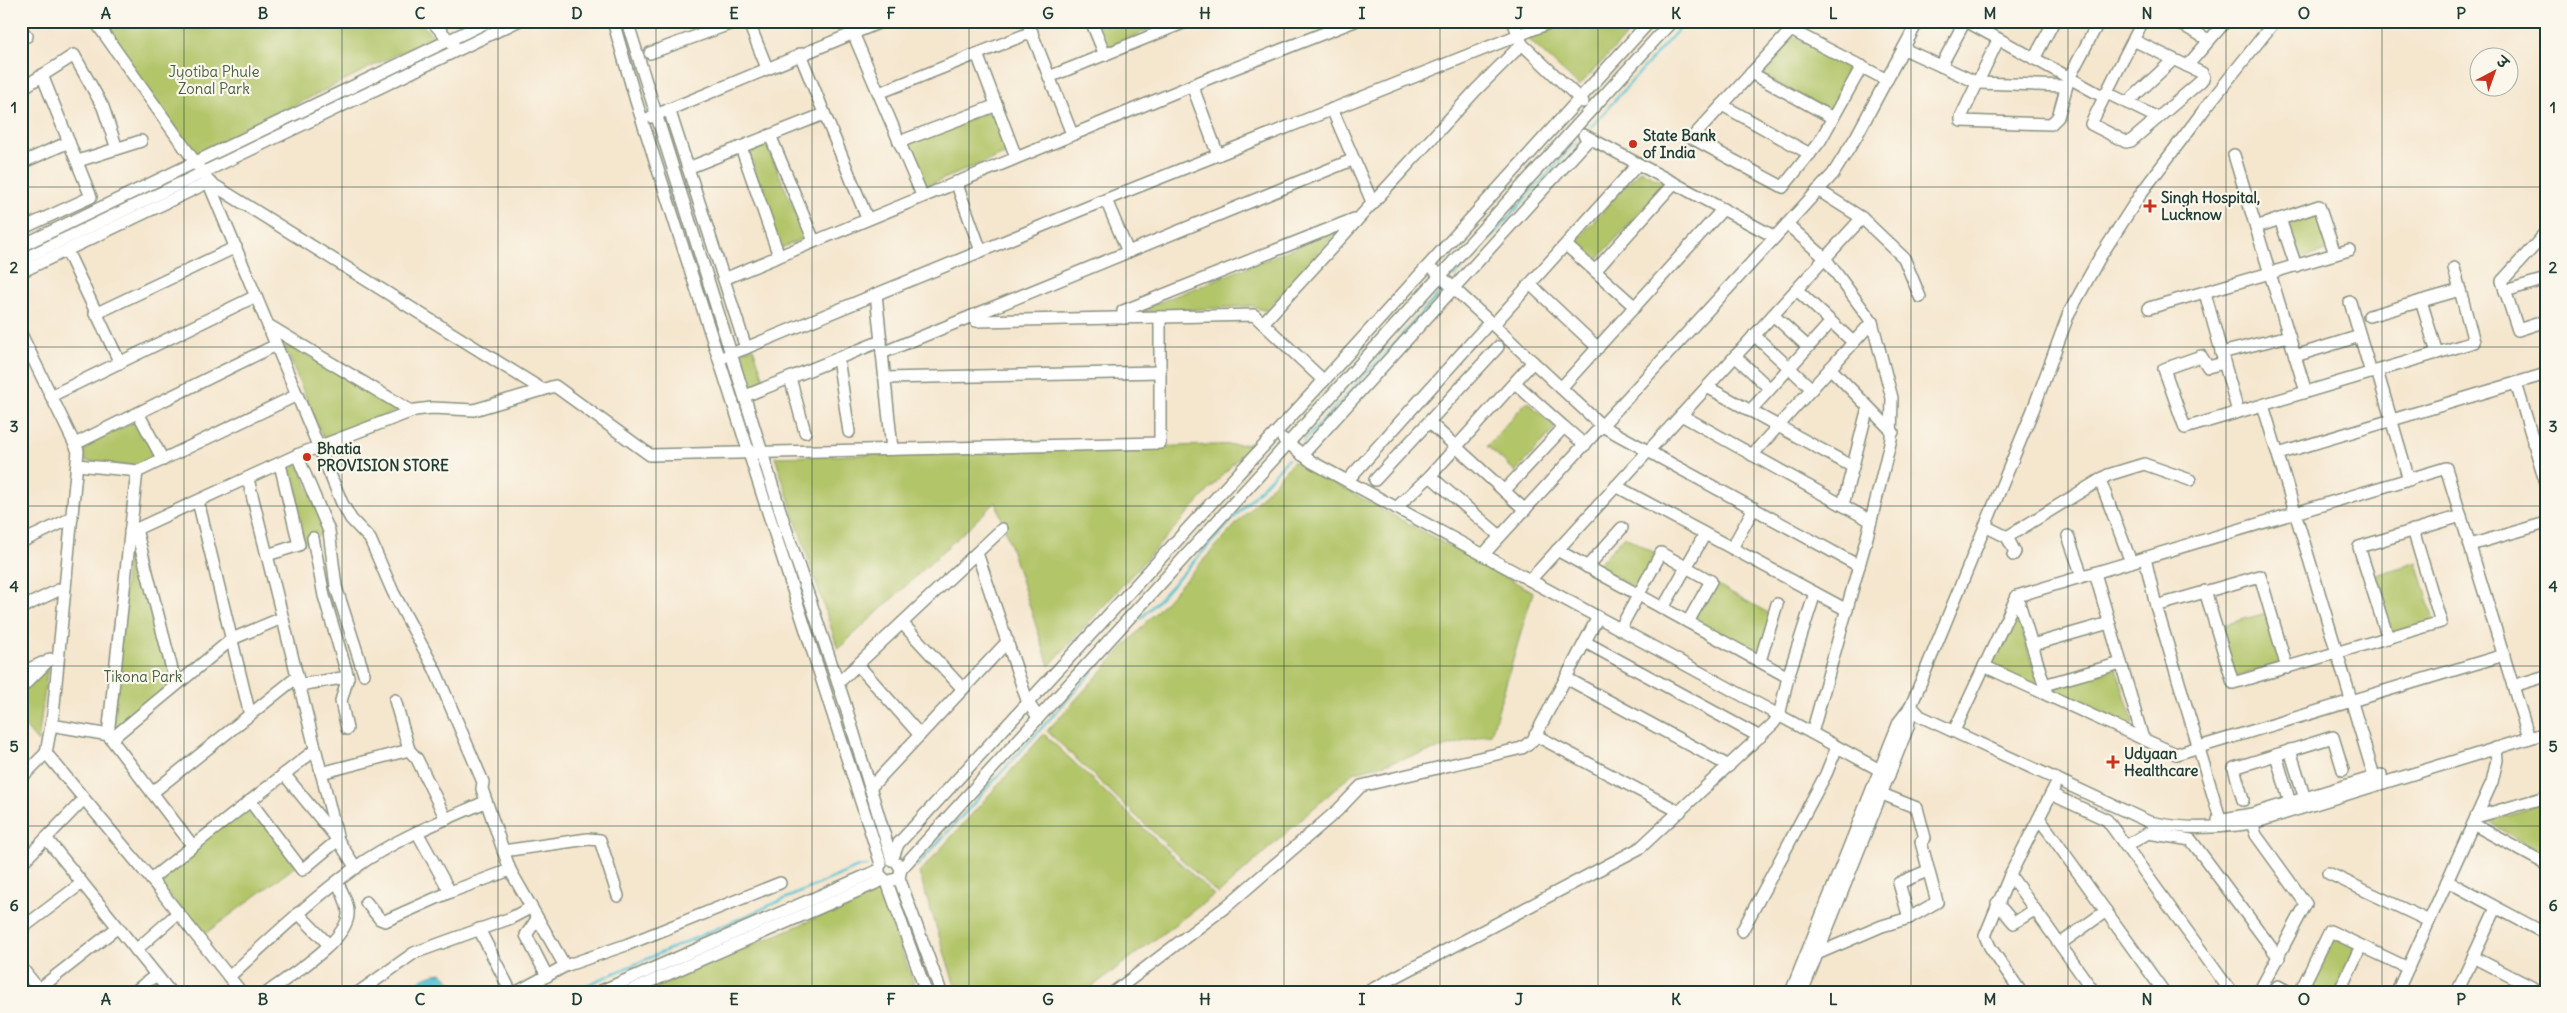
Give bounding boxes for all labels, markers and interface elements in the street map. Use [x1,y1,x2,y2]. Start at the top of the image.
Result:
text: A [101,3,111,23]
text: B [258,3,269,23]
text: C [415,3,426,23]
text: D [571,3,583,23]
text: E [729,3,739,23]
text: F [886,3,896,23]
text: G [1042,3,1054,23]
text: H [1199,3,1211,23]
text: I [1359,3,1366,23]
text: J [1515,3,1524,23]
text: K [1671,3,1681,23]
text: L [1829,3,1838,23]
text: M [1984,3,1997,23]
text: N [2141,3,2153,23]
text: O [2298,3,2310,23]
text: P [2456,3,2466,23]
north arrow [2470,48,2520,98]
text: उ [2492,51,2513,73]
park label: Jyotiba Phule Zonal Park [168,62,260,98]
text: 1 [11,97,17,117]
text: 1 [2550,97,2556,117]
place label: State Bank of India [1643,126,1716,162]
marker: State Bank of India [1627,138,1639,150]
place label: Singh Hospital, Lucknow [2161,188,2260,224]
marker: Singh Hospital, Lucknow [2143,199,2157,213]
text: 2 [10,257,19,277]
text: 2 [2549,257,2558,277]
text: 3 [9,416,19,436]
text: 3 [2548,416,2558,436]
place label: Bhatia PROVISION STORE [317,439,449,475]
marker: Bhatia PROVISION STORE [301,451,313,463]
text: 4 [9,576,19,596]
text: 4 [2548,576,2558,596]
park label: Tikona Park [104,667,183,686]
text: 5 [9,736,19,756]
text: 5 [2548,736,2558,756]
place label: Udyaan Healthcare [2124,744,2198,780]
marker: Udyaan Healthcare [2106,755,2120,769]
text: 6 [9,895,19,915]
text: 6 [2548,895,2558,915]
text: A [101,989,111,1009]
text: B [258,989,269,1009]
text: C [415,989,426,1009]
text: D [571,989,583,1009]
text: E [729,989,739,1009]
text: F [886,989,896,1009]
text: G [1042,989,1054,1009]
text: H [1199,989,1211,1009]
text: I [1359,989,1366,1009]
text: J [1515,989,1524,1009]
text: K [1671,989,1681,1009]
text: L [1829,989,1838,1009]
text: M [1984,989,1997,1009]
text: N [2141,989,2153,1009]
text: O [2298,989,2310,1009]
text: P [2456,989,2466,1009]

